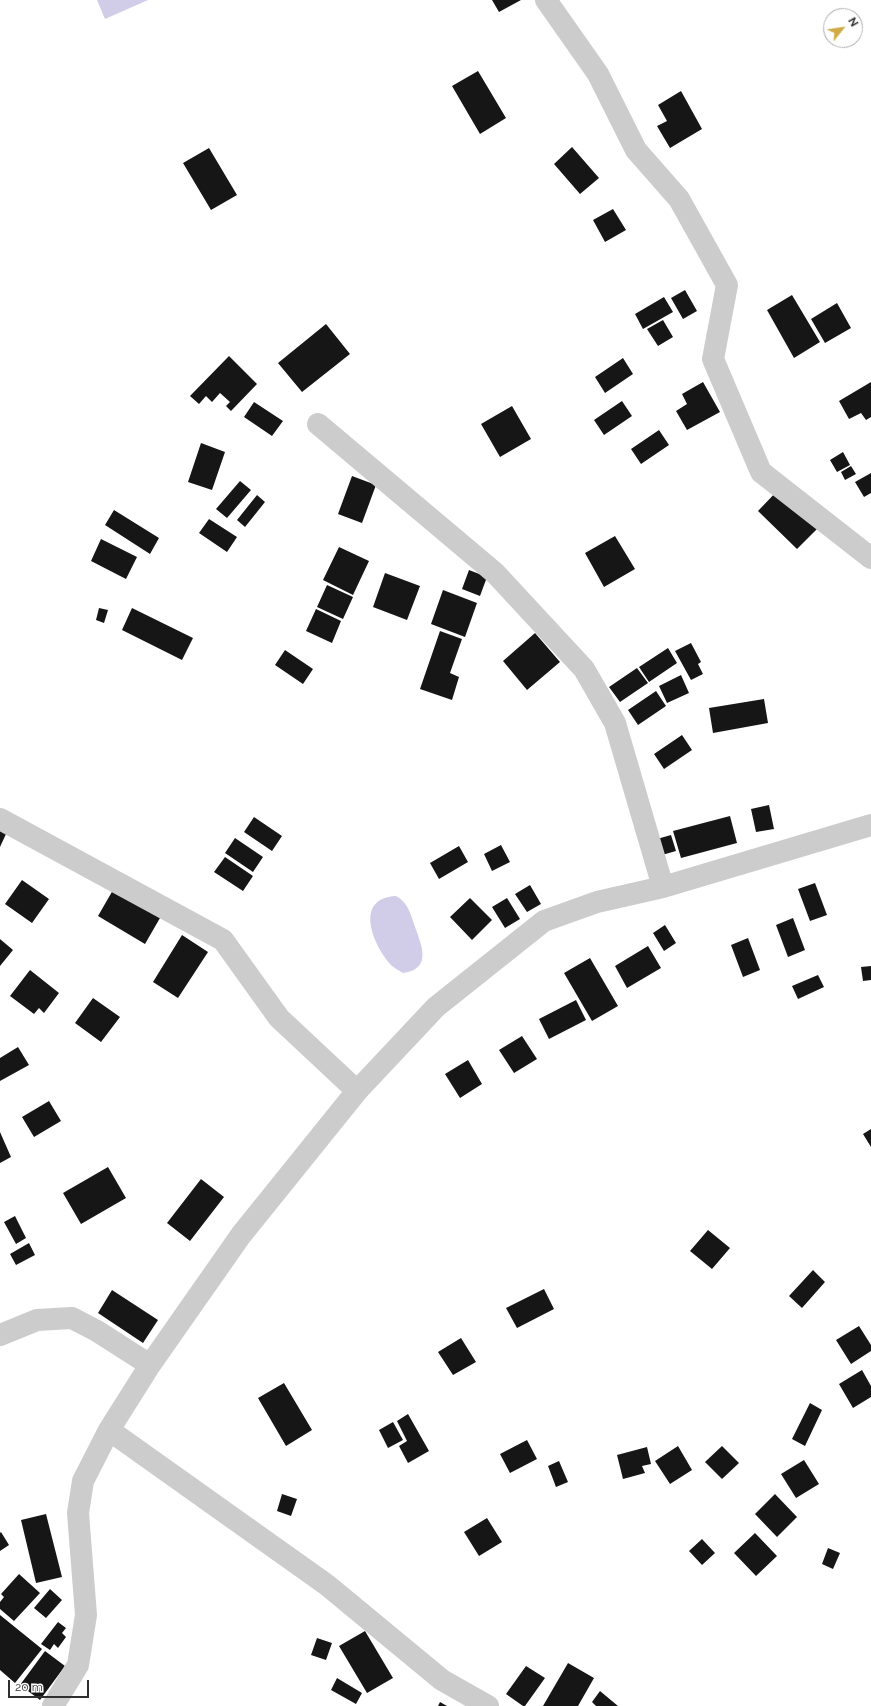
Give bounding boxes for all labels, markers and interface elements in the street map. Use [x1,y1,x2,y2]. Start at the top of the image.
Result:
north arrow [823,8,863,48]
text: N [845,15,861,29]
scale bar [10,1672,91,1698]
text: 20 m [15,1680,43,1694]

